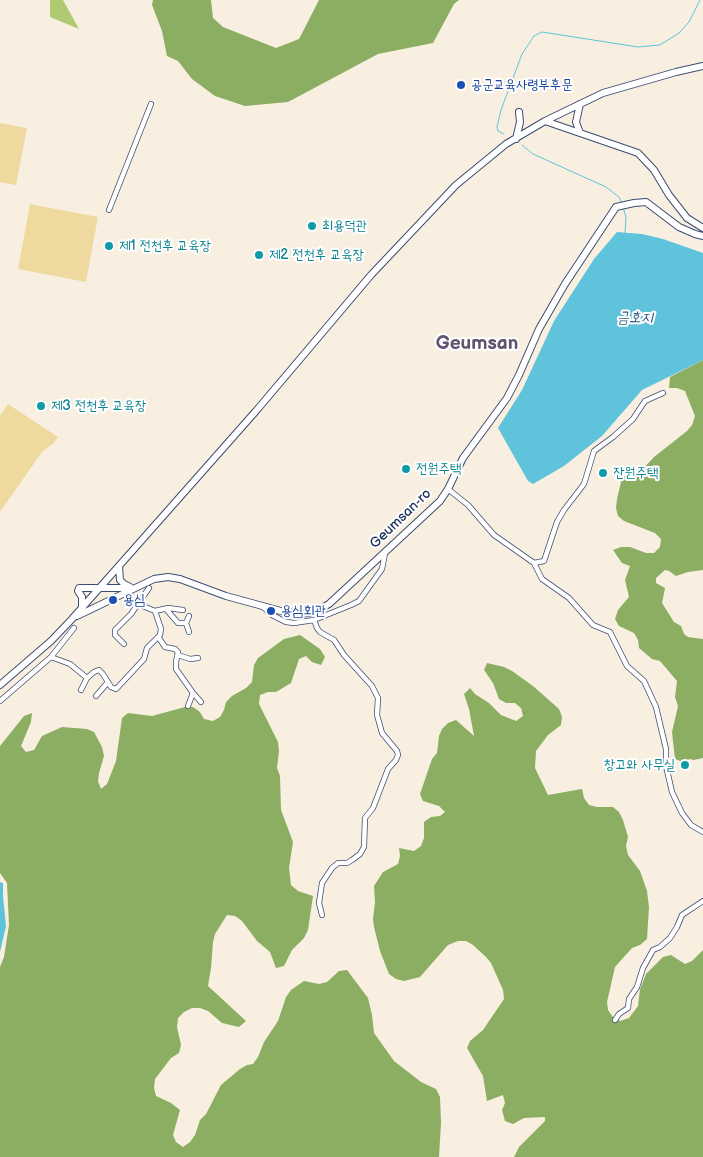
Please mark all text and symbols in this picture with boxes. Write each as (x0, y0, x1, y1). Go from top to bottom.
place label: 공군교육사령부후문 (471, 77, 572, 93)
marker: 공군교육사령부후문 (455, 79, 467, 91)
place label: 최용덕관 (322, 218, 367, 234)
marker: 최용덕관 (306, 220, 318, 232)
place label: 제1 전천후 교육장 (119, 238, 211, 254)
marker: 제1 전천후 교육장 (103, 240, 115, 252)
place label: 제2 전천후 교육장 (269, 247, 364, 263)
marker: 제2 전천후 교육장 (253, 249, 265, 261)
water label: 금호지 (617, 309, 653, 327)
district label: Geumsan (436, 333, 518, 355)
place label: 제3 전천후 교육장 (51, 398, 146, 414)
marker: 제3 전천후 교육장 (35, 400, 47, 412)
place label: 전원주택 (416, 461, 461, 477)
marker: 전원주택 (400, 463, 412, 475)
place label: 잔원주택 (613, 465, 658, 481)
marker: 잔원주택 (597, 467, 609, 479)
street label: Geumsan-ro (367, 486, 435, 552)
place label: 용심 (123, 592, 146, 608)
marker: 용심 (107, 594, 119, 606)
place label: 용심회관 (281, 603, 326, 619)
marker: 용심회관 (265, 605, 277, 617)
place label: 창고와 사무실 (604, 757, 675, 773)
marker: 창고와 사무실 (679, 759, 691, 771)

